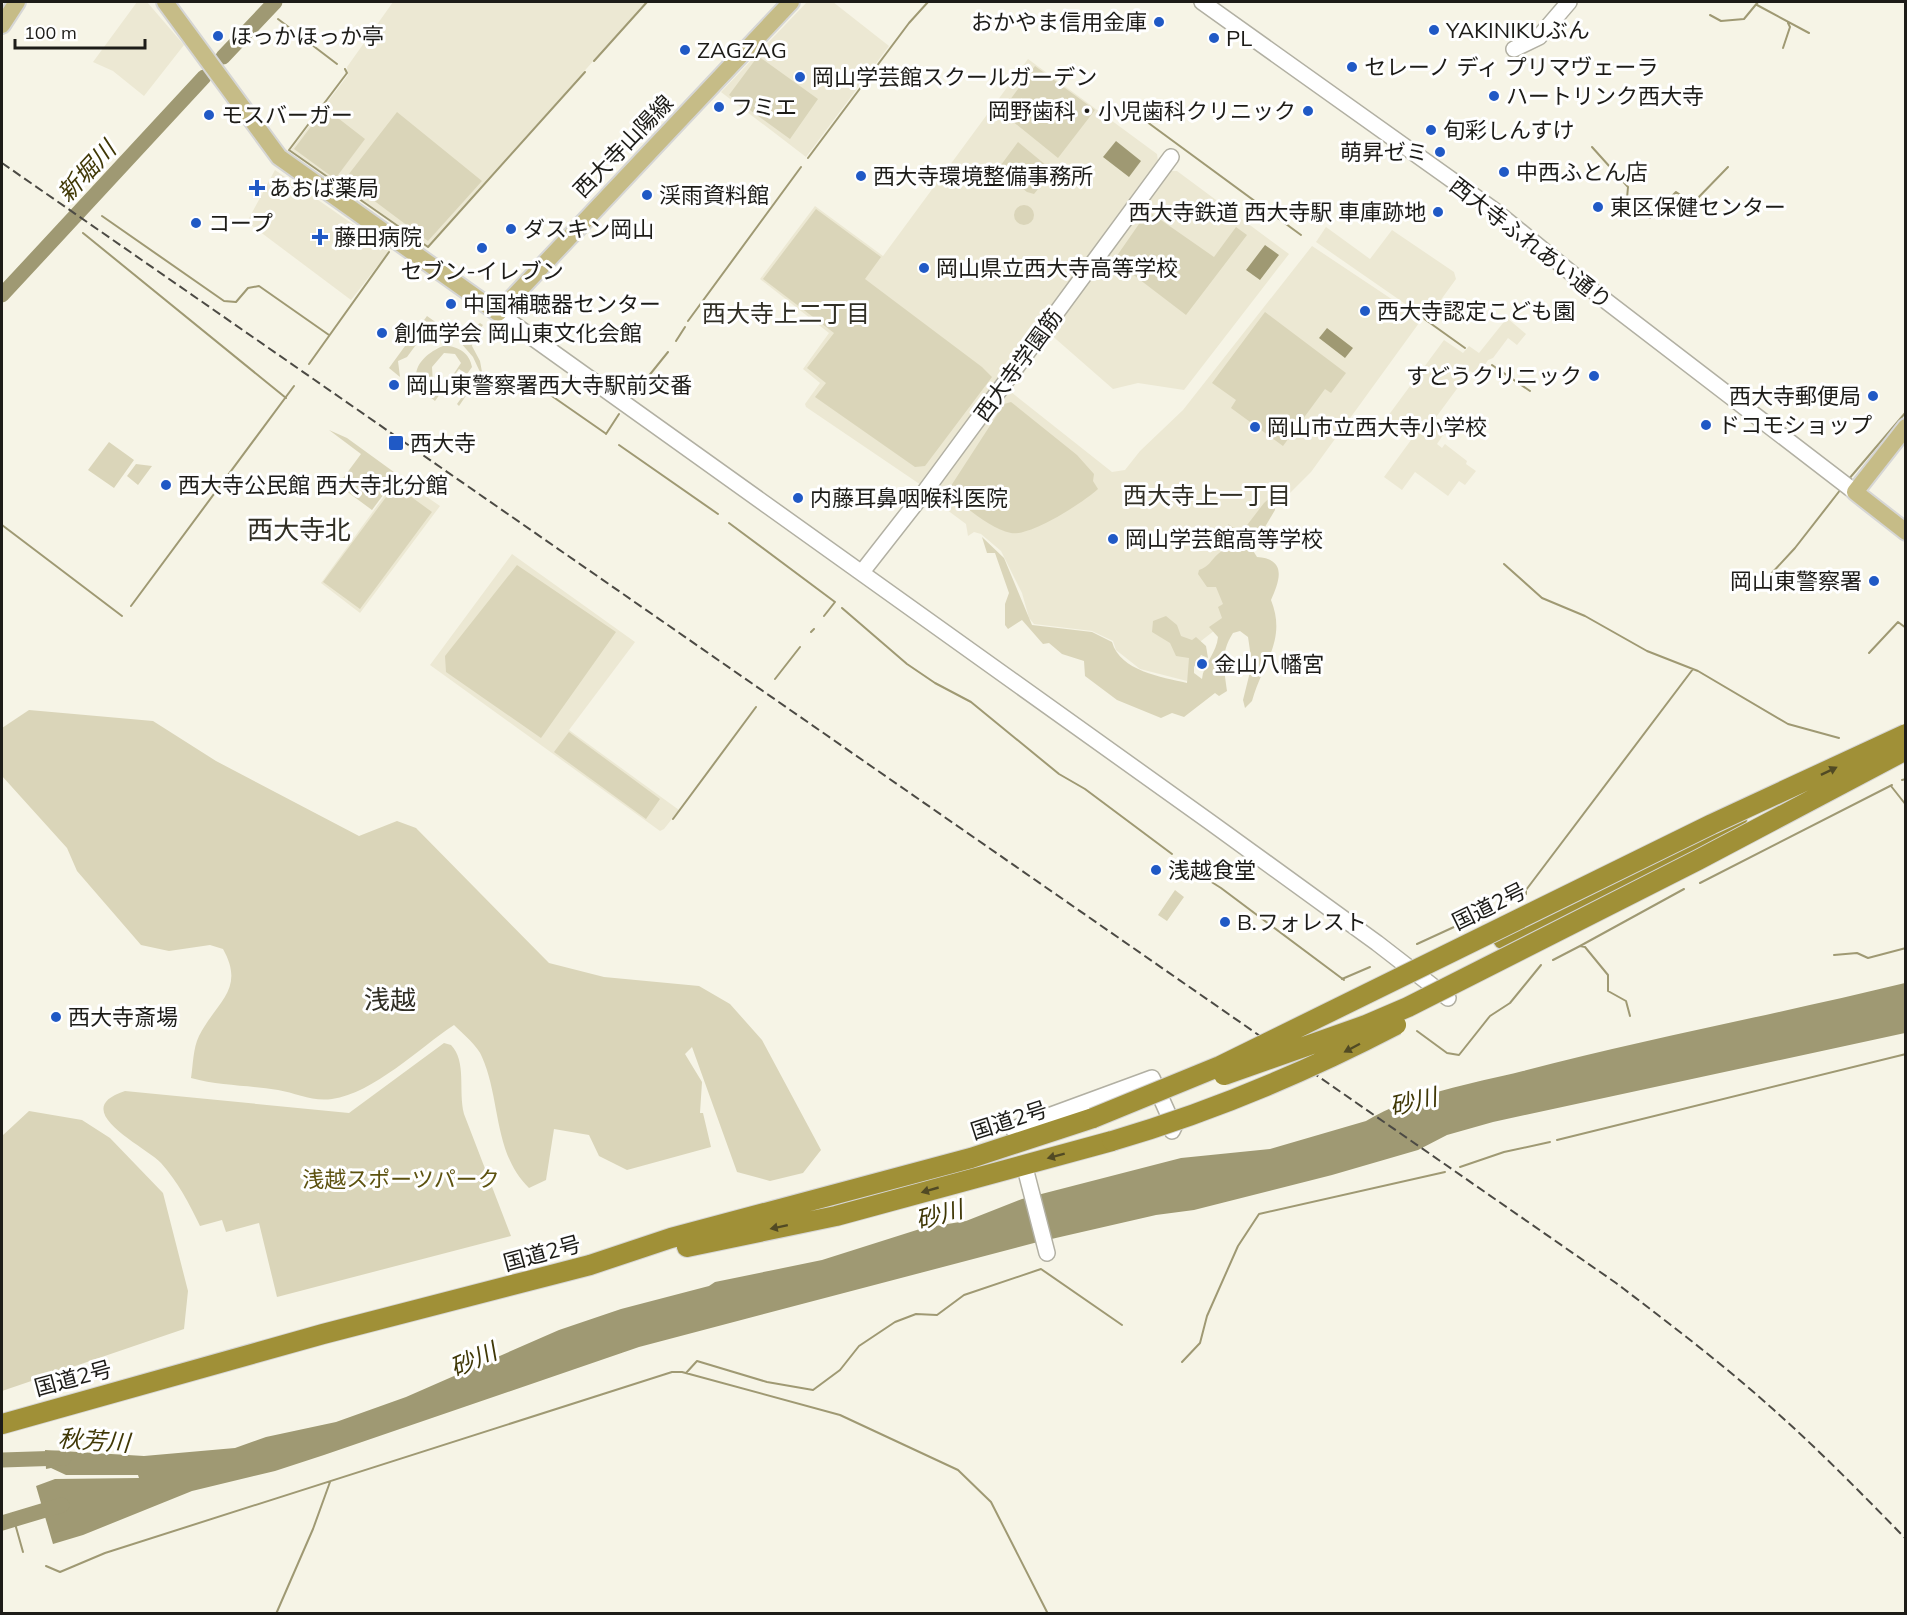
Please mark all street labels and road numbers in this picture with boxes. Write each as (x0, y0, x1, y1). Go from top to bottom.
street label: 西大寺山陽線 (567, 89, 679, 203)
street label: 西大寺ふれあい通り (1444, 171, 1618, 315)
street label: 西大寺学園筋 (968, 303, 1068, 427)
street label: 国道2号 (1447, 876, 1531, 936)
street label: 国道2号 (967, 1094, 1051, 1146)
street label: 国道2号 (500, 1229, 584, 1277)
street label: 国道2号 (31, 1354, 115, 1402)

